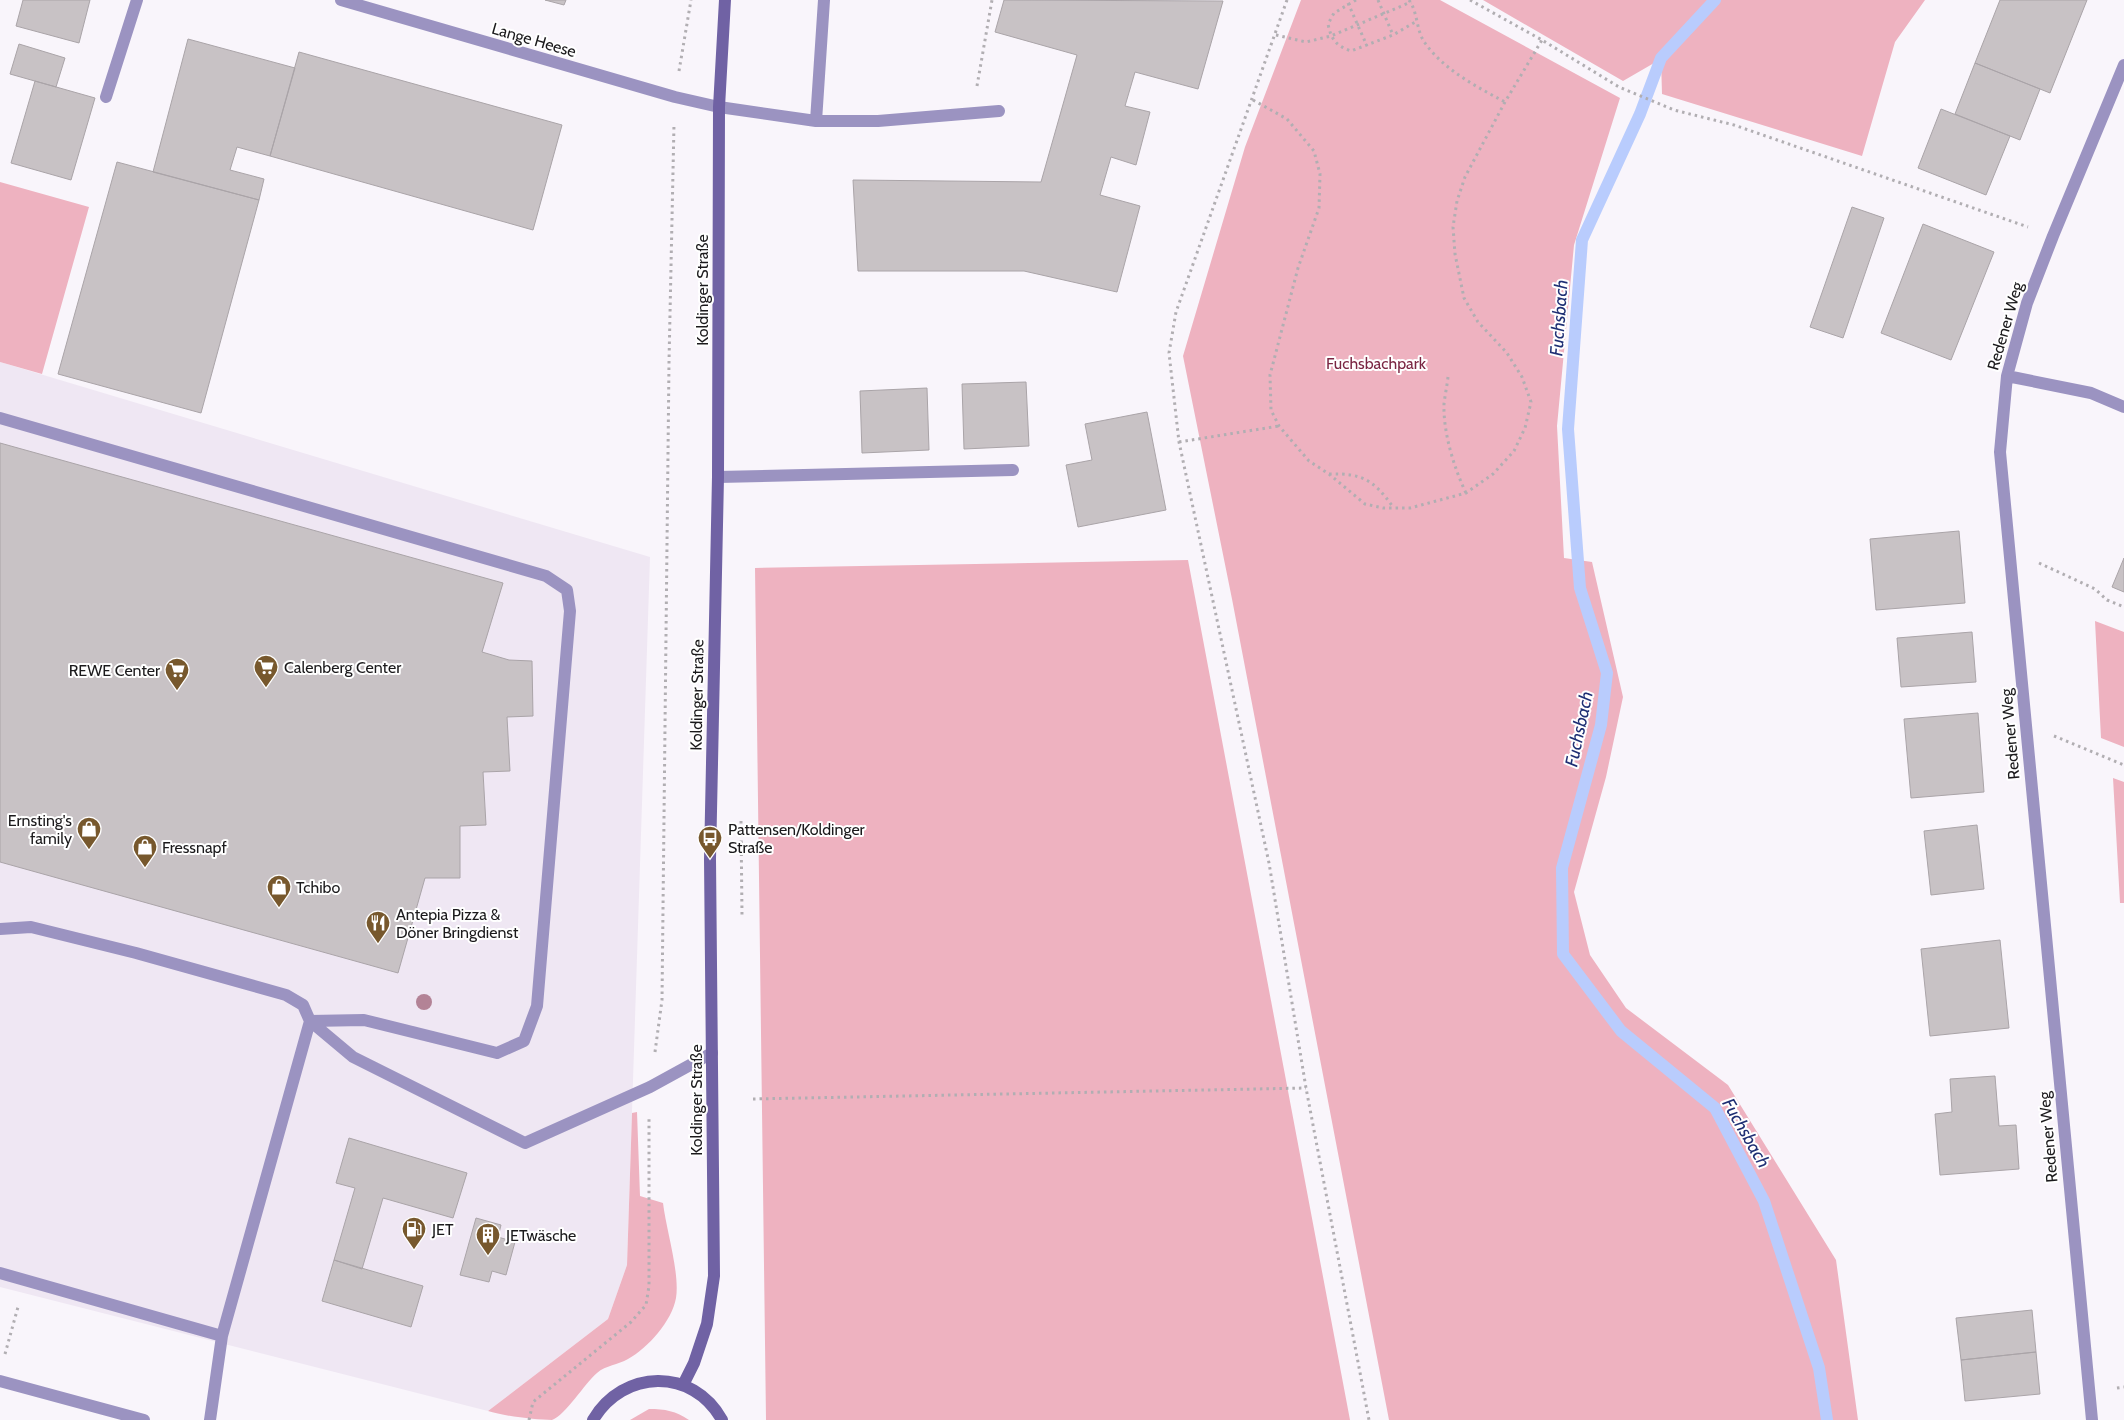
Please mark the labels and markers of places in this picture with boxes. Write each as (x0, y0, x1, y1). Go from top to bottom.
supermarket icon: Calenberg Center (253, 654, 279, 688)
supermarket icon: REWE Center (164, 657, 190, 691)
place label: Calenberg Center (284, 658, 402, 677)
place label: REWE Center (69, 661, 161, 680)
place label: Ernsting's family (8, 811, 72, 848)
shop icon: Ernsting's family (76, 816, 102, 850)
place label: Pattensen/Koldinger Straße (728, 820, 866, 857)
bus stop icon: Pattensen/Koldinger Straße (697, 825, 723, 859)
shop icon: Fressnapf (132, 834, 158, 868)
place label: Fressnapf (162, 838, 227, 857)
shop icon: Tchibo (266, 874, 292, 908)
place label: Tchibo (296, 878, 340, 897)
place label: Antepia Pizza & Döner Bringdienst (396, 905, 519, 942)
restaurant icon: Antepia Pizza & Döner Bringdienst (365, 910, 391, 944)
fuel station icon: JET (401, 1216, 427, 1250)
place label: JET (431, 1220, 454, 1239)
building icon: JETwäsche (475, 1222, 501, 1256)
place label: JETwäsche (505, 1226, 576, 1245)

